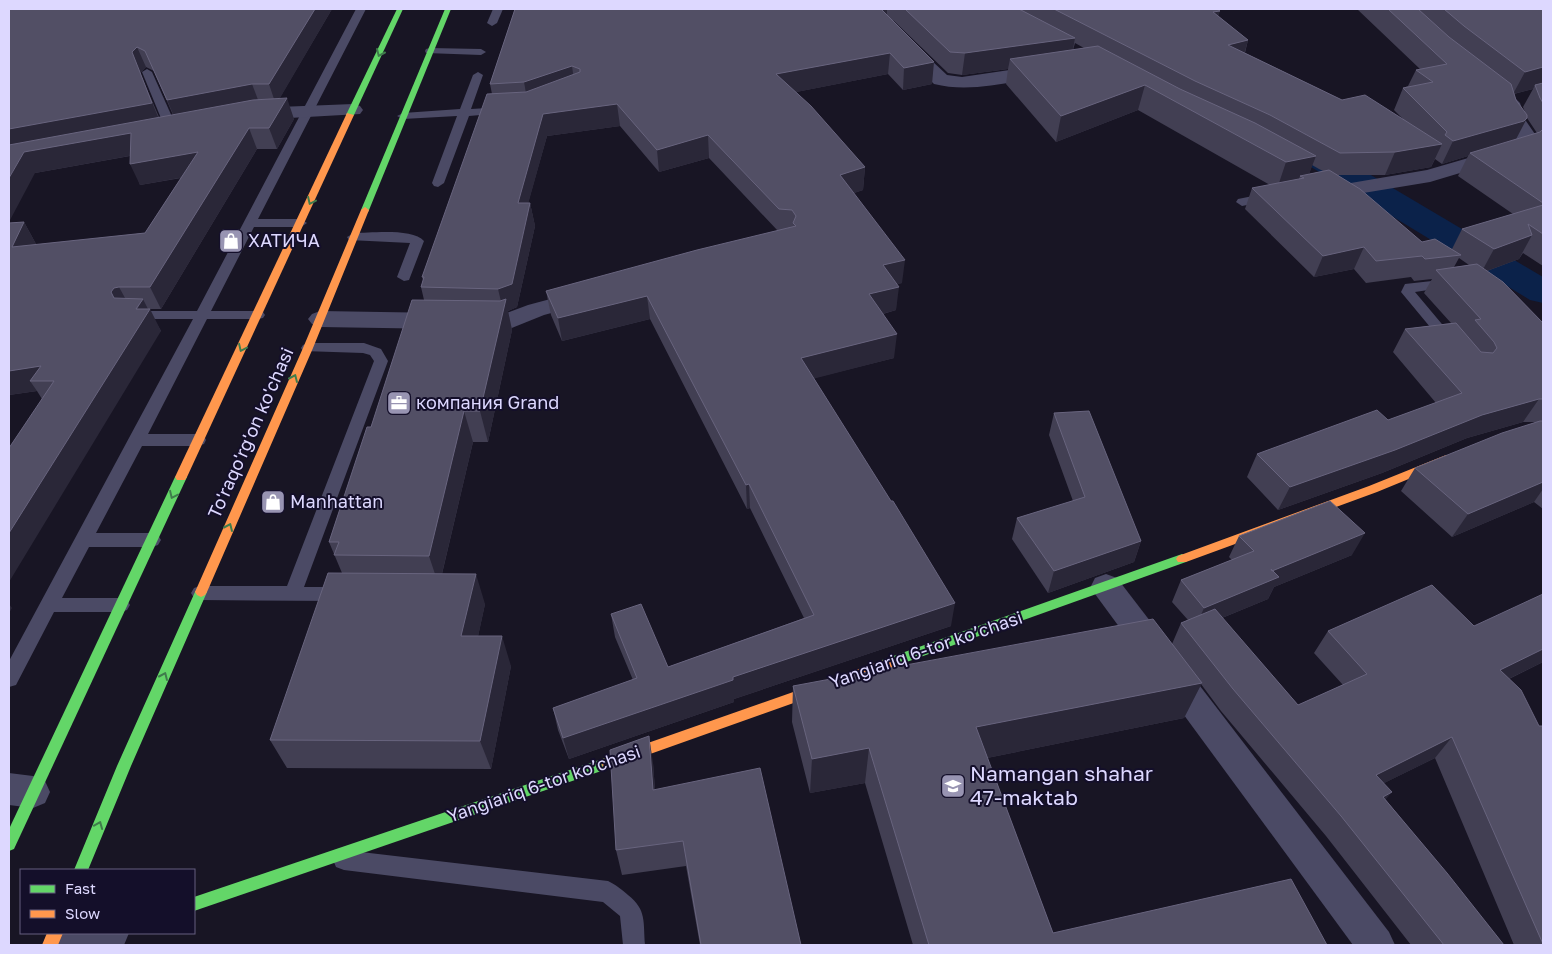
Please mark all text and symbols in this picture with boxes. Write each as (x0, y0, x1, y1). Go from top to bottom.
one-way arrow (375, 48, 386, 57)
one-way arrow (307, 195, 317, 204)
shop icon: ХАТИЧА (218, 228, 244, 254)
place label: ХАТИЧА (248, 229, 320, 251)
one-way arrow (238, 343, 248, 352)
street label: To'raqo'rg'on ko'chasi (203, 344, 298, 521)
one-way arrow (288, 374, 299, 383)
office icon: компания Grand (386, 390, 412, 416)
place label: компания Grand (416, 391, 559, 413)
shop icon: Manhattan (260, 489, 286, 515)
one-way arrow (169, 490, 179, 499)
place label: Manhattan (290, 490, 383, 512)
one-way arrow (222, 523, 233, 532)
street label: Yangiаriq 6-tor koʼchasi (826, 606, 1025, 693)
one-way arrow (157, 672, 168, 681)
street label: Yangiаriq 6-tor koʼchasi (444, 740, 643, 827)
place label: Namangan shahar 47-maktab (970, 760, 1153, 810)
school or university icon: Namangan shahar 47-maktab (940, 773, 966, 799)
one-way arrow (93, 821, 104, 830)
legend (20, 869, 195, 934)
text: Fast (65, 879, 96, 897)
text: Slow (65, 904, 100, 922)

